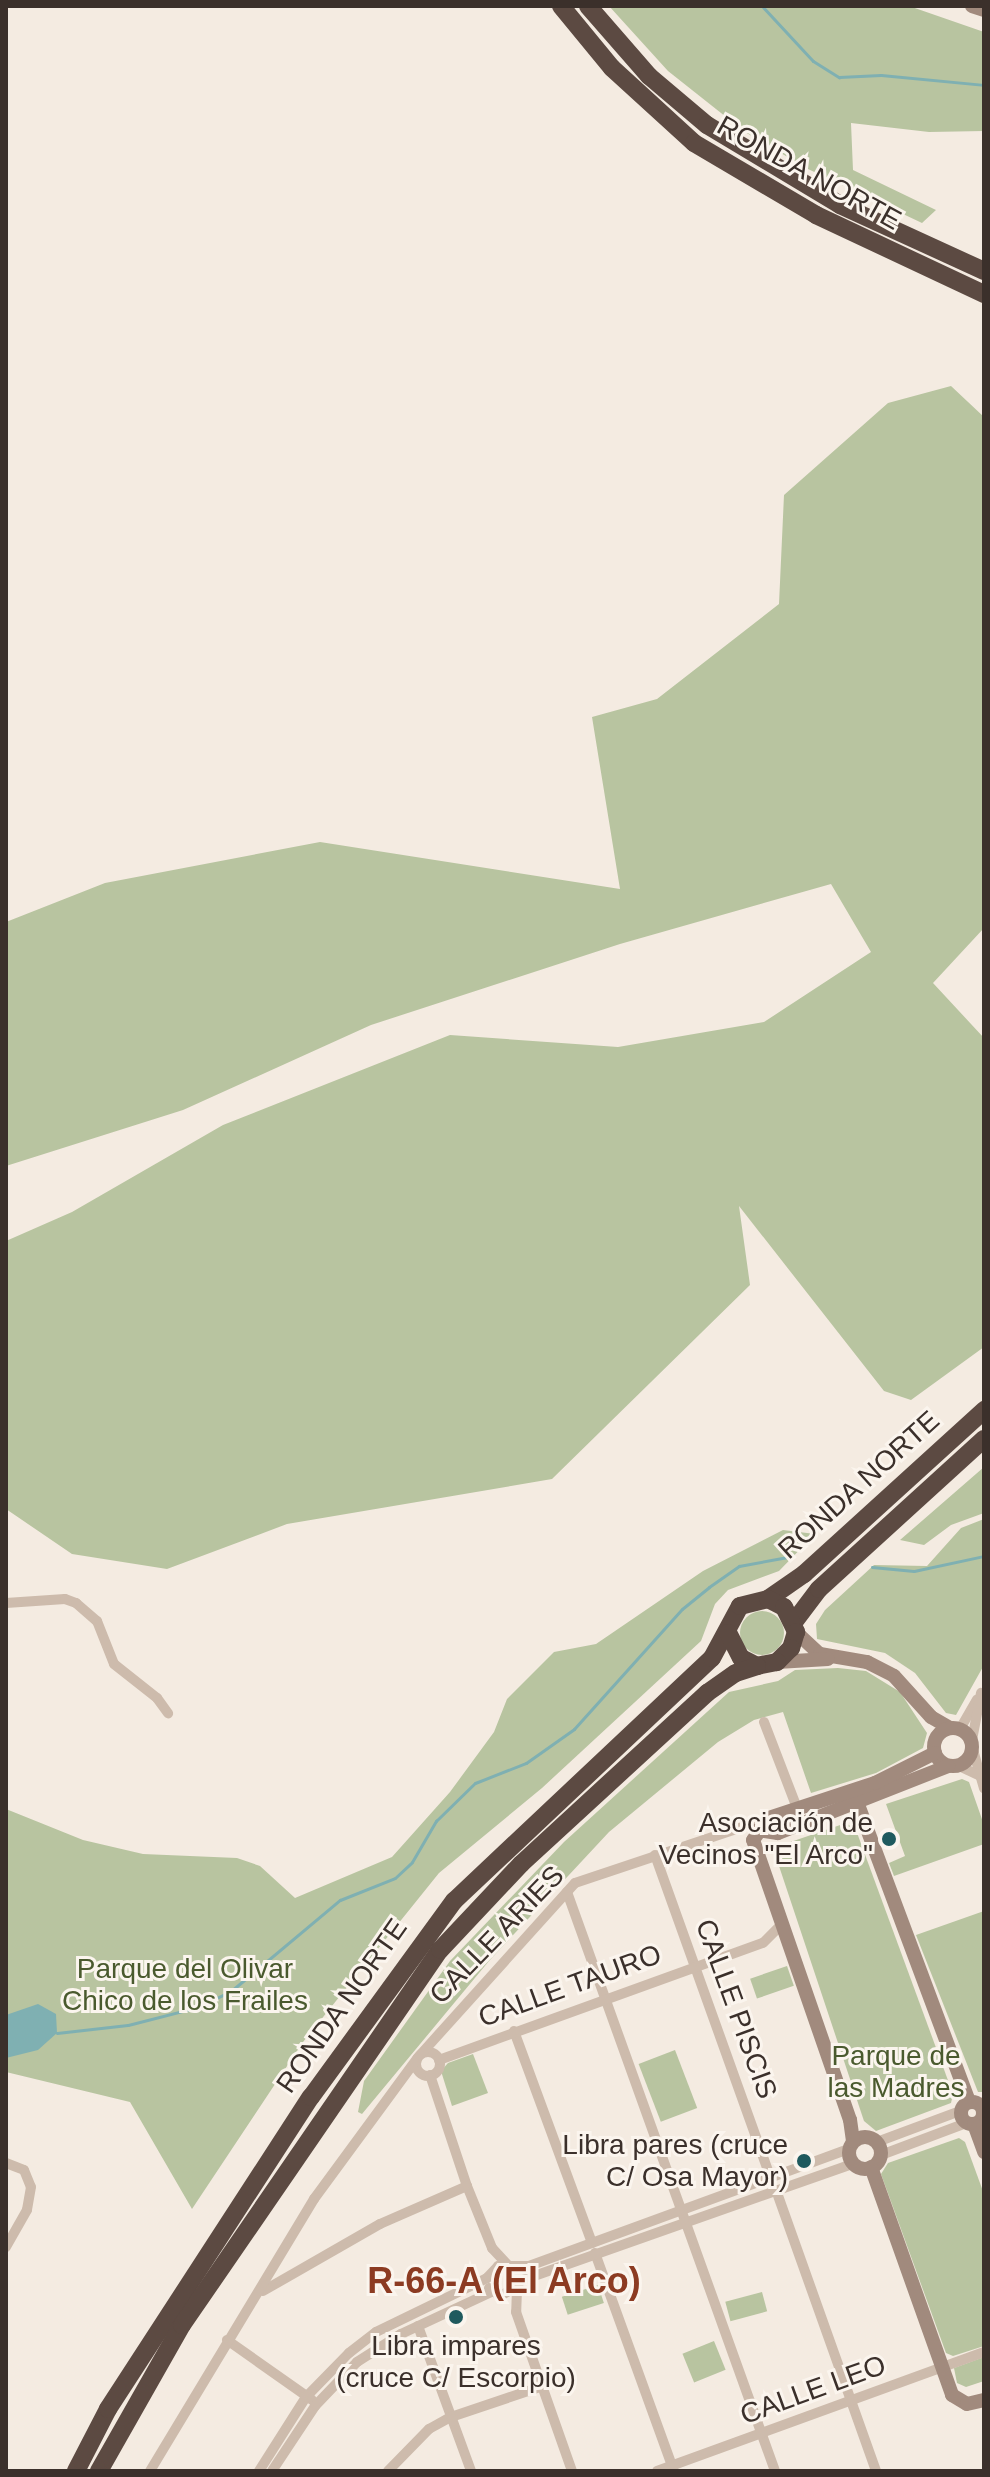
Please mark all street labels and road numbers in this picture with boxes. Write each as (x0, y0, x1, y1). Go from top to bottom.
street label: RONDA NORTE (711, 108, 907, 238)
street label: RONDA NORTE (771, 1403, 947, 1567)
street label: CALLE ARIES (422, 1858, 572, 2012)
street label: RONDA NORTE (269, 1912, 415, 2100)
street label: CALLE PISCIS (688, 1915, 784, 2103)
street label: CALLE TAURO (474, 1937, 666, 2035)
street label: CALLE LEO (736, 2348, 890, 2432)

